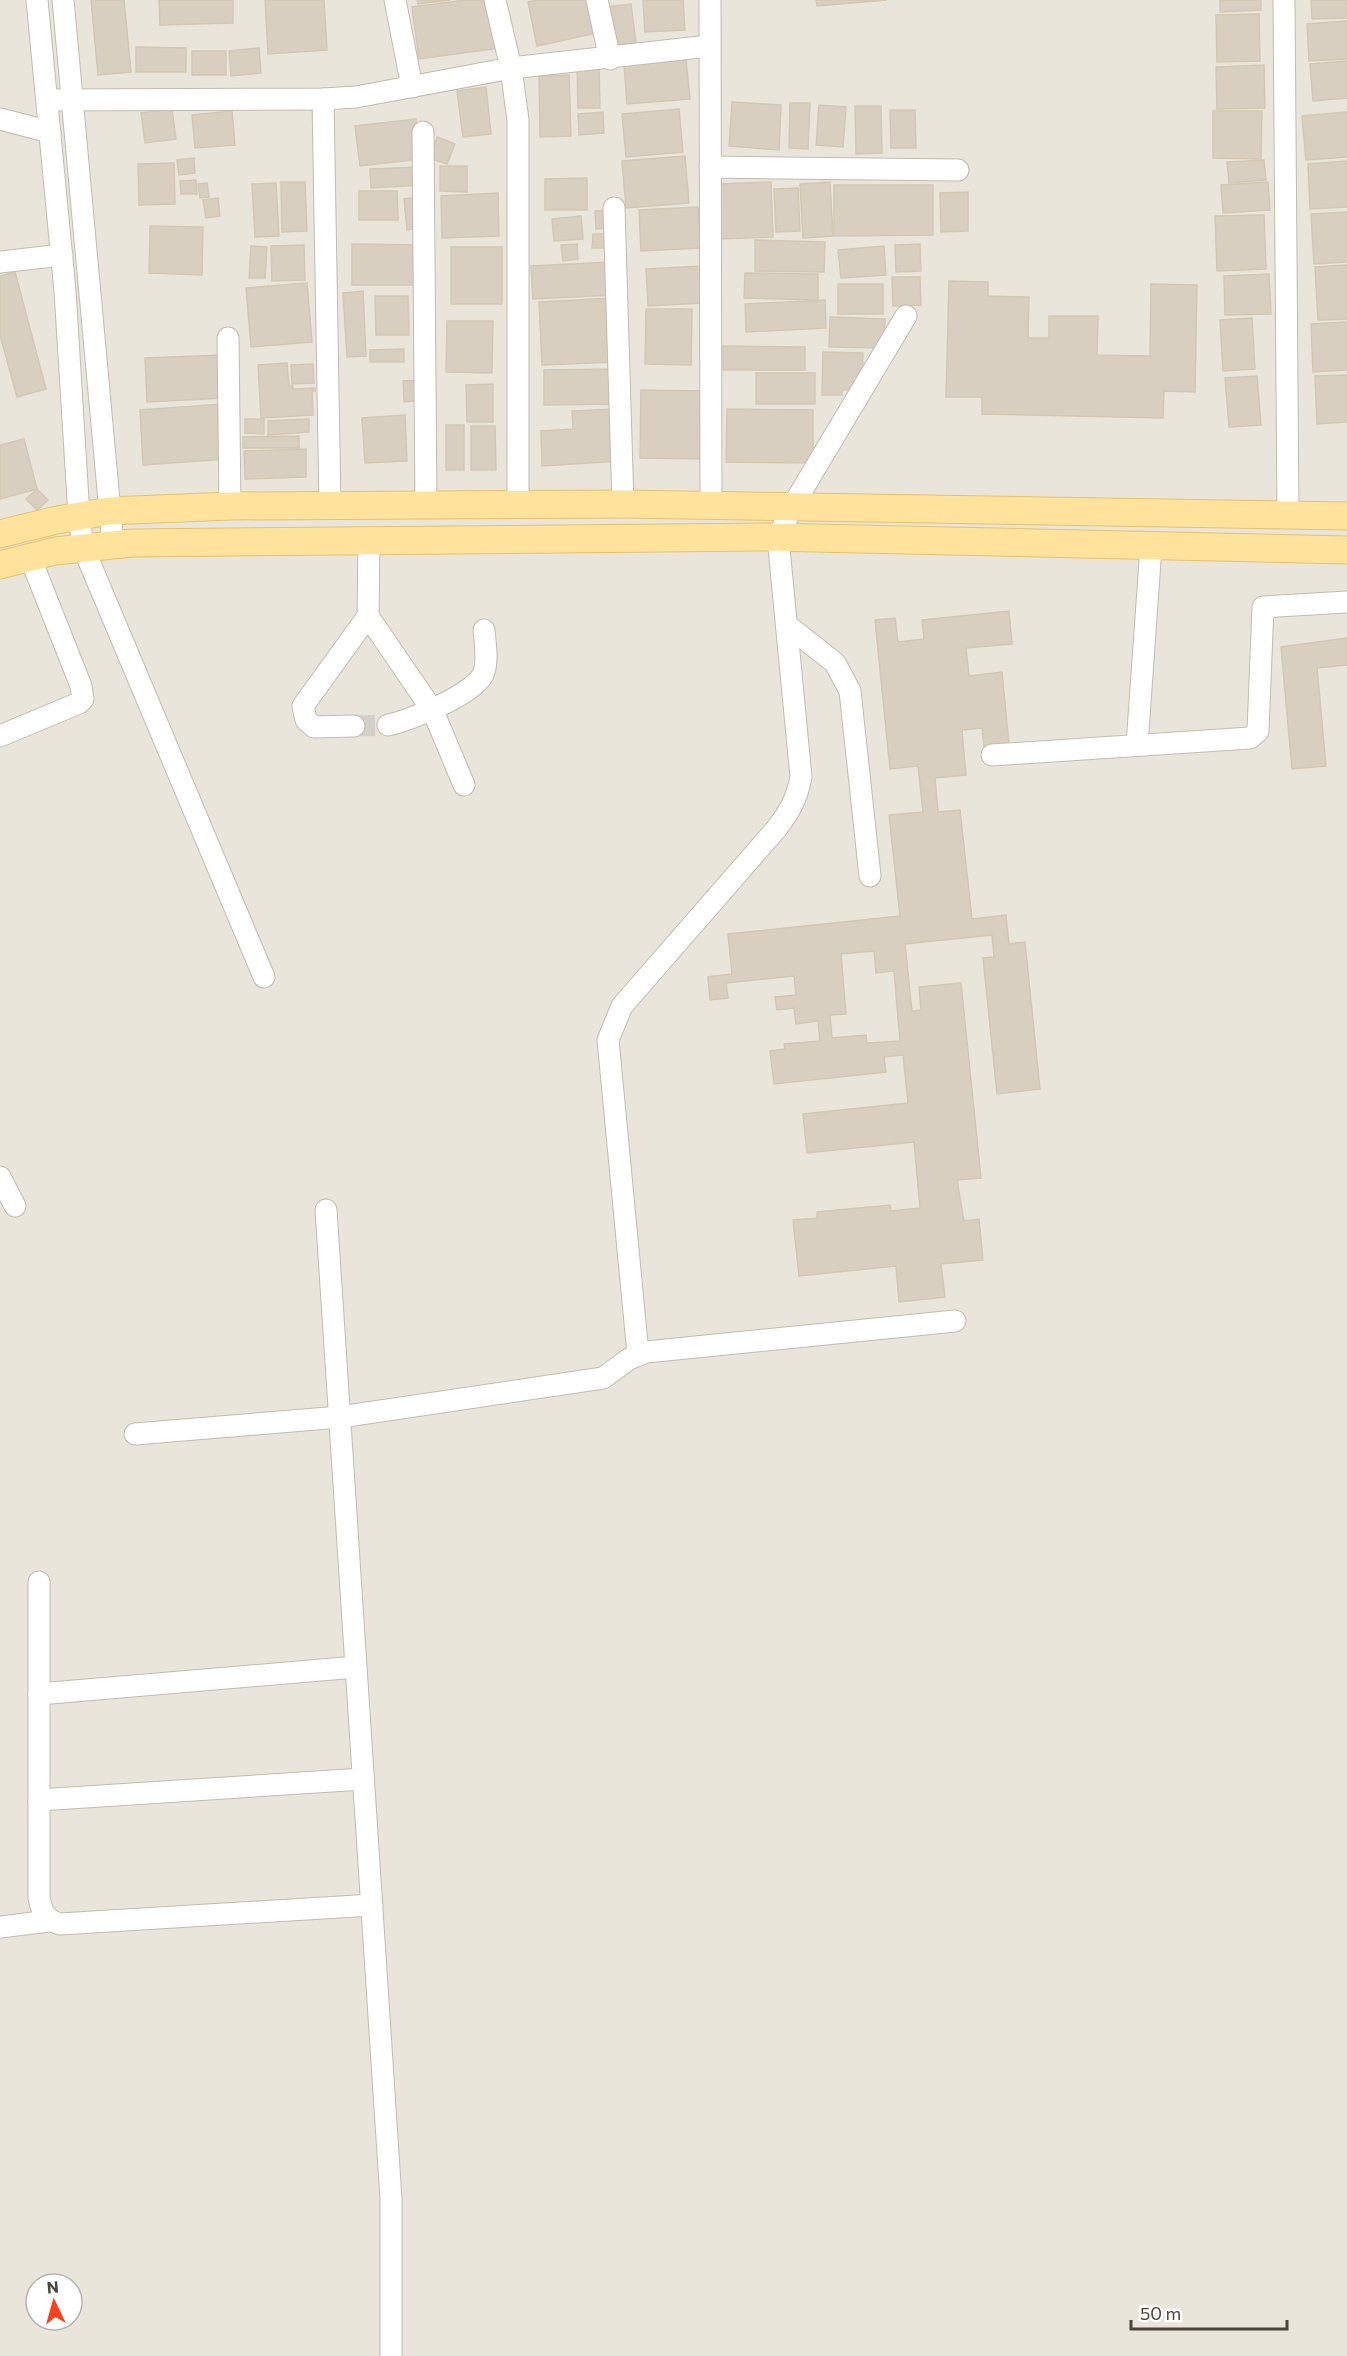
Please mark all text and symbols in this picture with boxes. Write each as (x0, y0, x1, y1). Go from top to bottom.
north arrow (24, 2272, 84, 2332)
text: N (46, 2277, 59, 2297)
scale bar (1131, 2293, 1287, 2331)
text: 50 m (1140, 2302, 1181, 2324)

